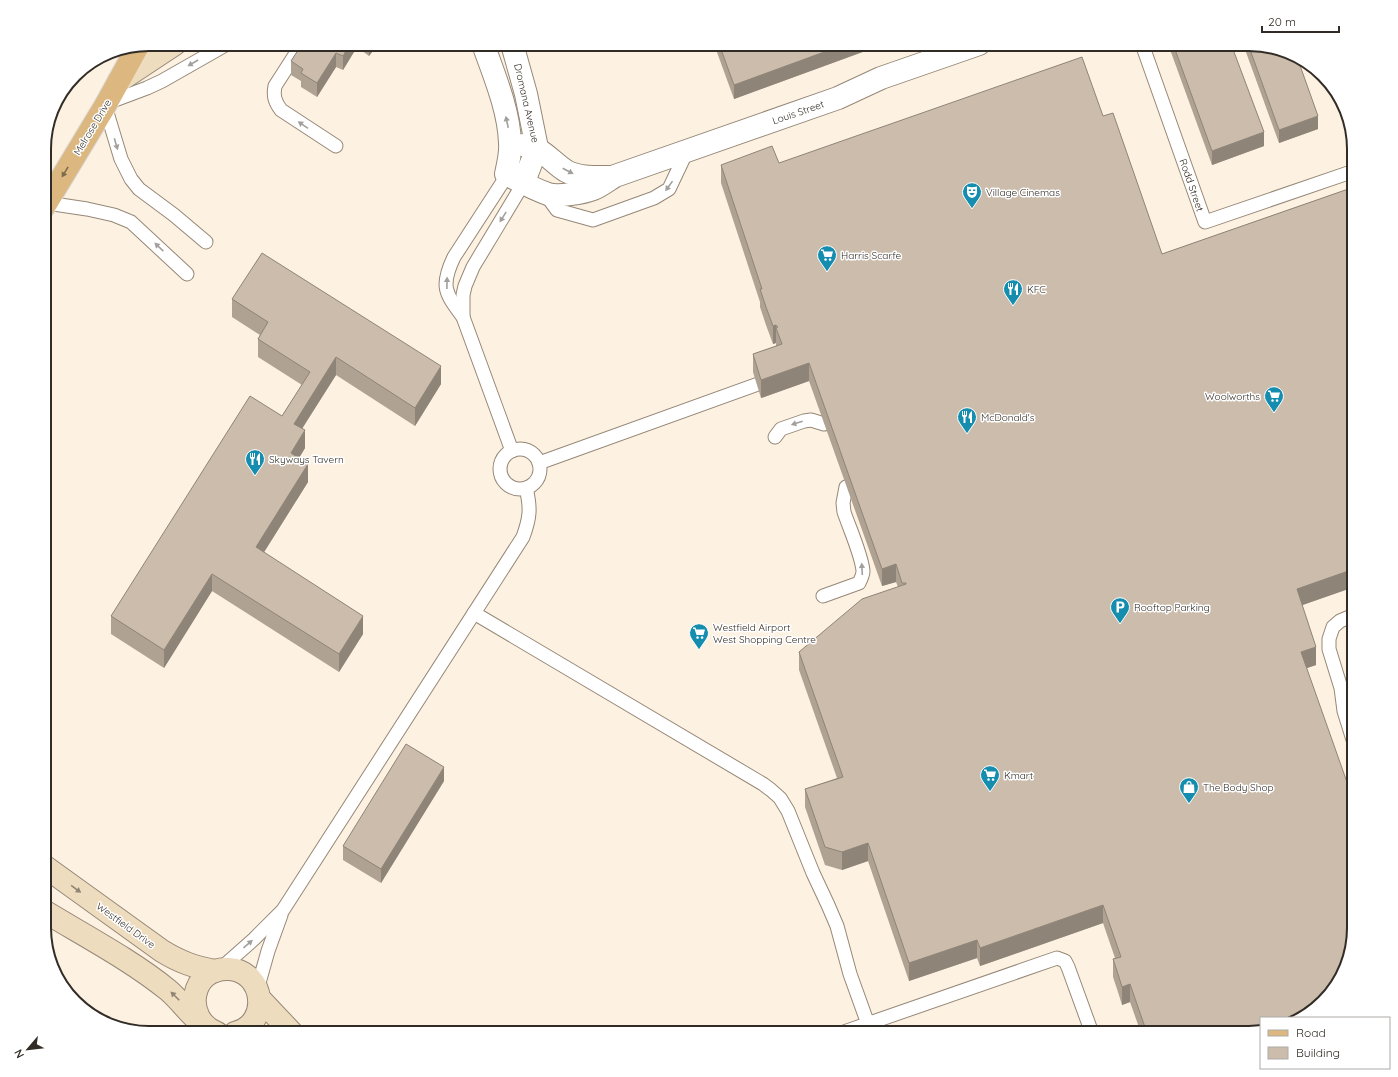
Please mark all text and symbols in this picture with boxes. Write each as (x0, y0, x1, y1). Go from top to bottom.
scale bar (1262, 8, 1339, 34)
text: 20 m (1268, 14, 1296, 29)
one-way arrow (187, 60, 199, 67)
street label: Dromana Avenue (511, 62, 542, 144)
street label: Melrose Drive (71, 97, 114, 158)
street label: Louis Street (771, 97, 826, 127)
one-way arrow (503, 116, 509, 128)
one-way arrow (297, 121, 309, 128)
one-way arrow (113, 138, 119, 150)
street label: Rodd Street (1176, 157, 1207, 214)
one-way arrow (62, 166, 69, 178)
one-way arrow (562, 167, 574, 174)
one-way arrow (665, 180, 673, 191)
theatre icon: Village Cinemas (961, 181, 983, 209)
place label: Village Cinemas (986, 186, 1060, 199)
one-way arrow (499, 212, 507, 222)
one-way arrow (154, 243, 164, 252)
supermarket icon: Harris Scarfe (816, 244, 838, 272)
place label: Harris Scarfe (841, 249, 901, 262)
one-way arrow (443, 277, 450, 289)
restaurant icon: KFC (1002, 278, 1024, 306)
place label: KFC (1027, 283, 1046, 296)
supermarket icon: Woolworths (1263, 385, 1285, 413)
place label: Woolworths (1205, 390, 1260, 403)
restaurant icon: McDonald's (956, 406, 978, 434)
place label: McDonald's (981, 411, 1035, 424)
one-way arrow (791, 420, 803, 426)
restaurant icon: Skyways Tavern (244, 448, 266, 476)
place label: Skyways Tavern (269, 453, 344, 466)
one-way arrow (858, 563, 865, 575)
parking icon: Rooftop Parking (1109, 596, 1131, 624)
place label: Rooftop Parking (1134, 601, 1210, 614)
place label: Westfield Airport West Shopping Centre (713, 621, 816, 646)
supermarket icon: Westfield Airport West Shopping Centre (688, 622, 710, 650)
supermarket icon: Kmart (979, 764, 1001, 792)
place label: Kmart (1004, 769, 1034, 782)
shop icon: The Body Shop (1178, 776, 1200, 804)
place label: The Body Shop (1203, 781, 1274, 794)
one-way arrow (70, 885, 81, 893)
street label: Westfield Drive (94, 900, 158, 951)
one-way arrow (243, 940, 254, 949)
one-way arrow (170, 992, 180, 1001)
legend (1260, 1017, 1390, 1069)
text: Road (1296, 1025, 1326, 1040)
north arrow (8, 1029, 48, 1069)
text: Building (1296, 1045, 1340, 1060)
text: N (11, 1047, 27, 1061)

